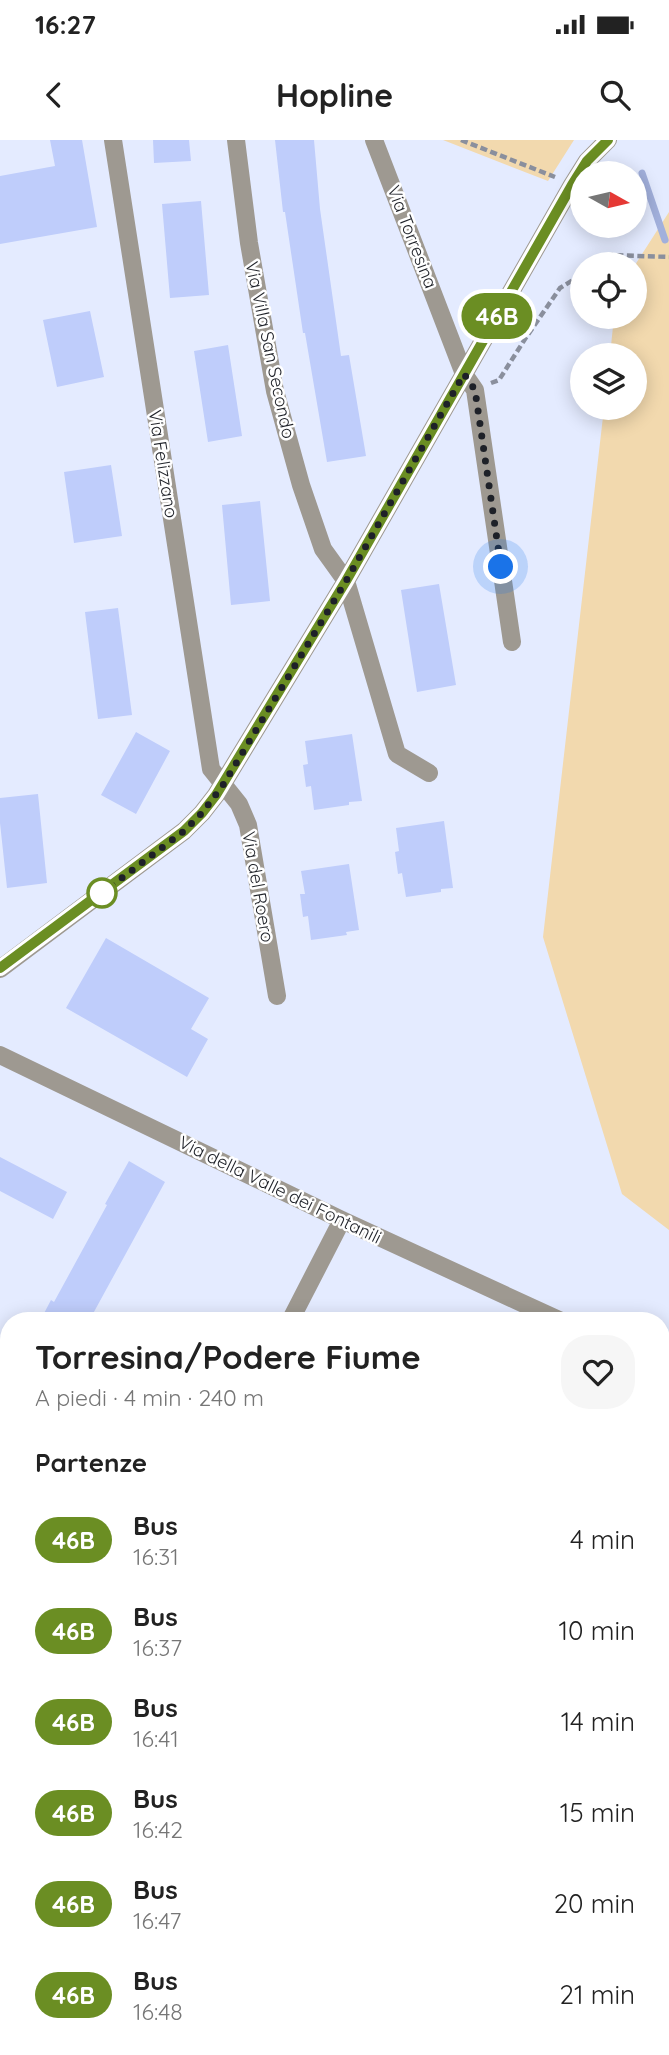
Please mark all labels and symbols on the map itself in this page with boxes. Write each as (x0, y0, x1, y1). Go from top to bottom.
north arrow (570, 161, 648, 238)
street label: Via Torresina (382, 182, 443, 292)
street label: Via Villa San Secondo (240, 259, 301, 441)
line badge: 46B (457, 293, 537, 339)
street label: Via Felizzano (144, 408, 183, 520)
your location (483, 549, 518, 584)
street label: Via del Roero (237, 830, 280, 944)
unlabelled marker (87, 878, 117, 908)
street label: Via della Valle dei Fontanili (175, 1130, 385, 1249)

